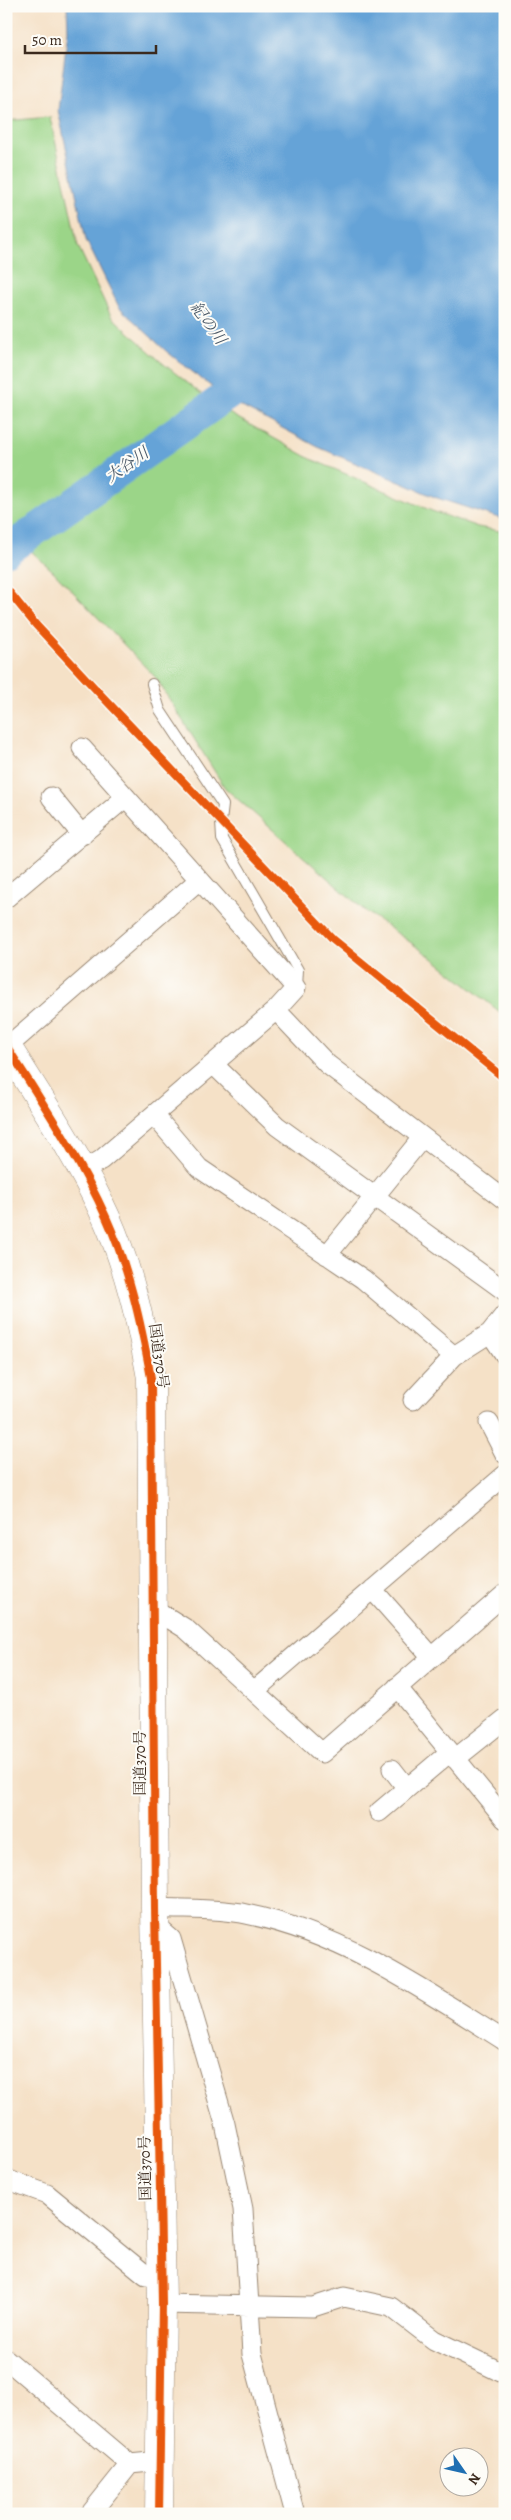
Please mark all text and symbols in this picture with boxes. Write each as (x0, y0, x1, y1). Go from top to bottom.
scale bar (25, 22, 156, 54)
text: 50 m (32, 30, 62, 50)
water label: 紀の川 (185, 297, 232, 350)
water label: 大谷川 (101, 441, 155, 488)
street label: 国道370号 (145, 1322, 173, 1390)
street label: 国道370号 (130, 1730, 150, 1796)
street label: 国道370号 (134, 2135, 156, 2201)
north arrow (438, 2448, 488, 2498)
text: N (464, 2469, 485, 2489)

